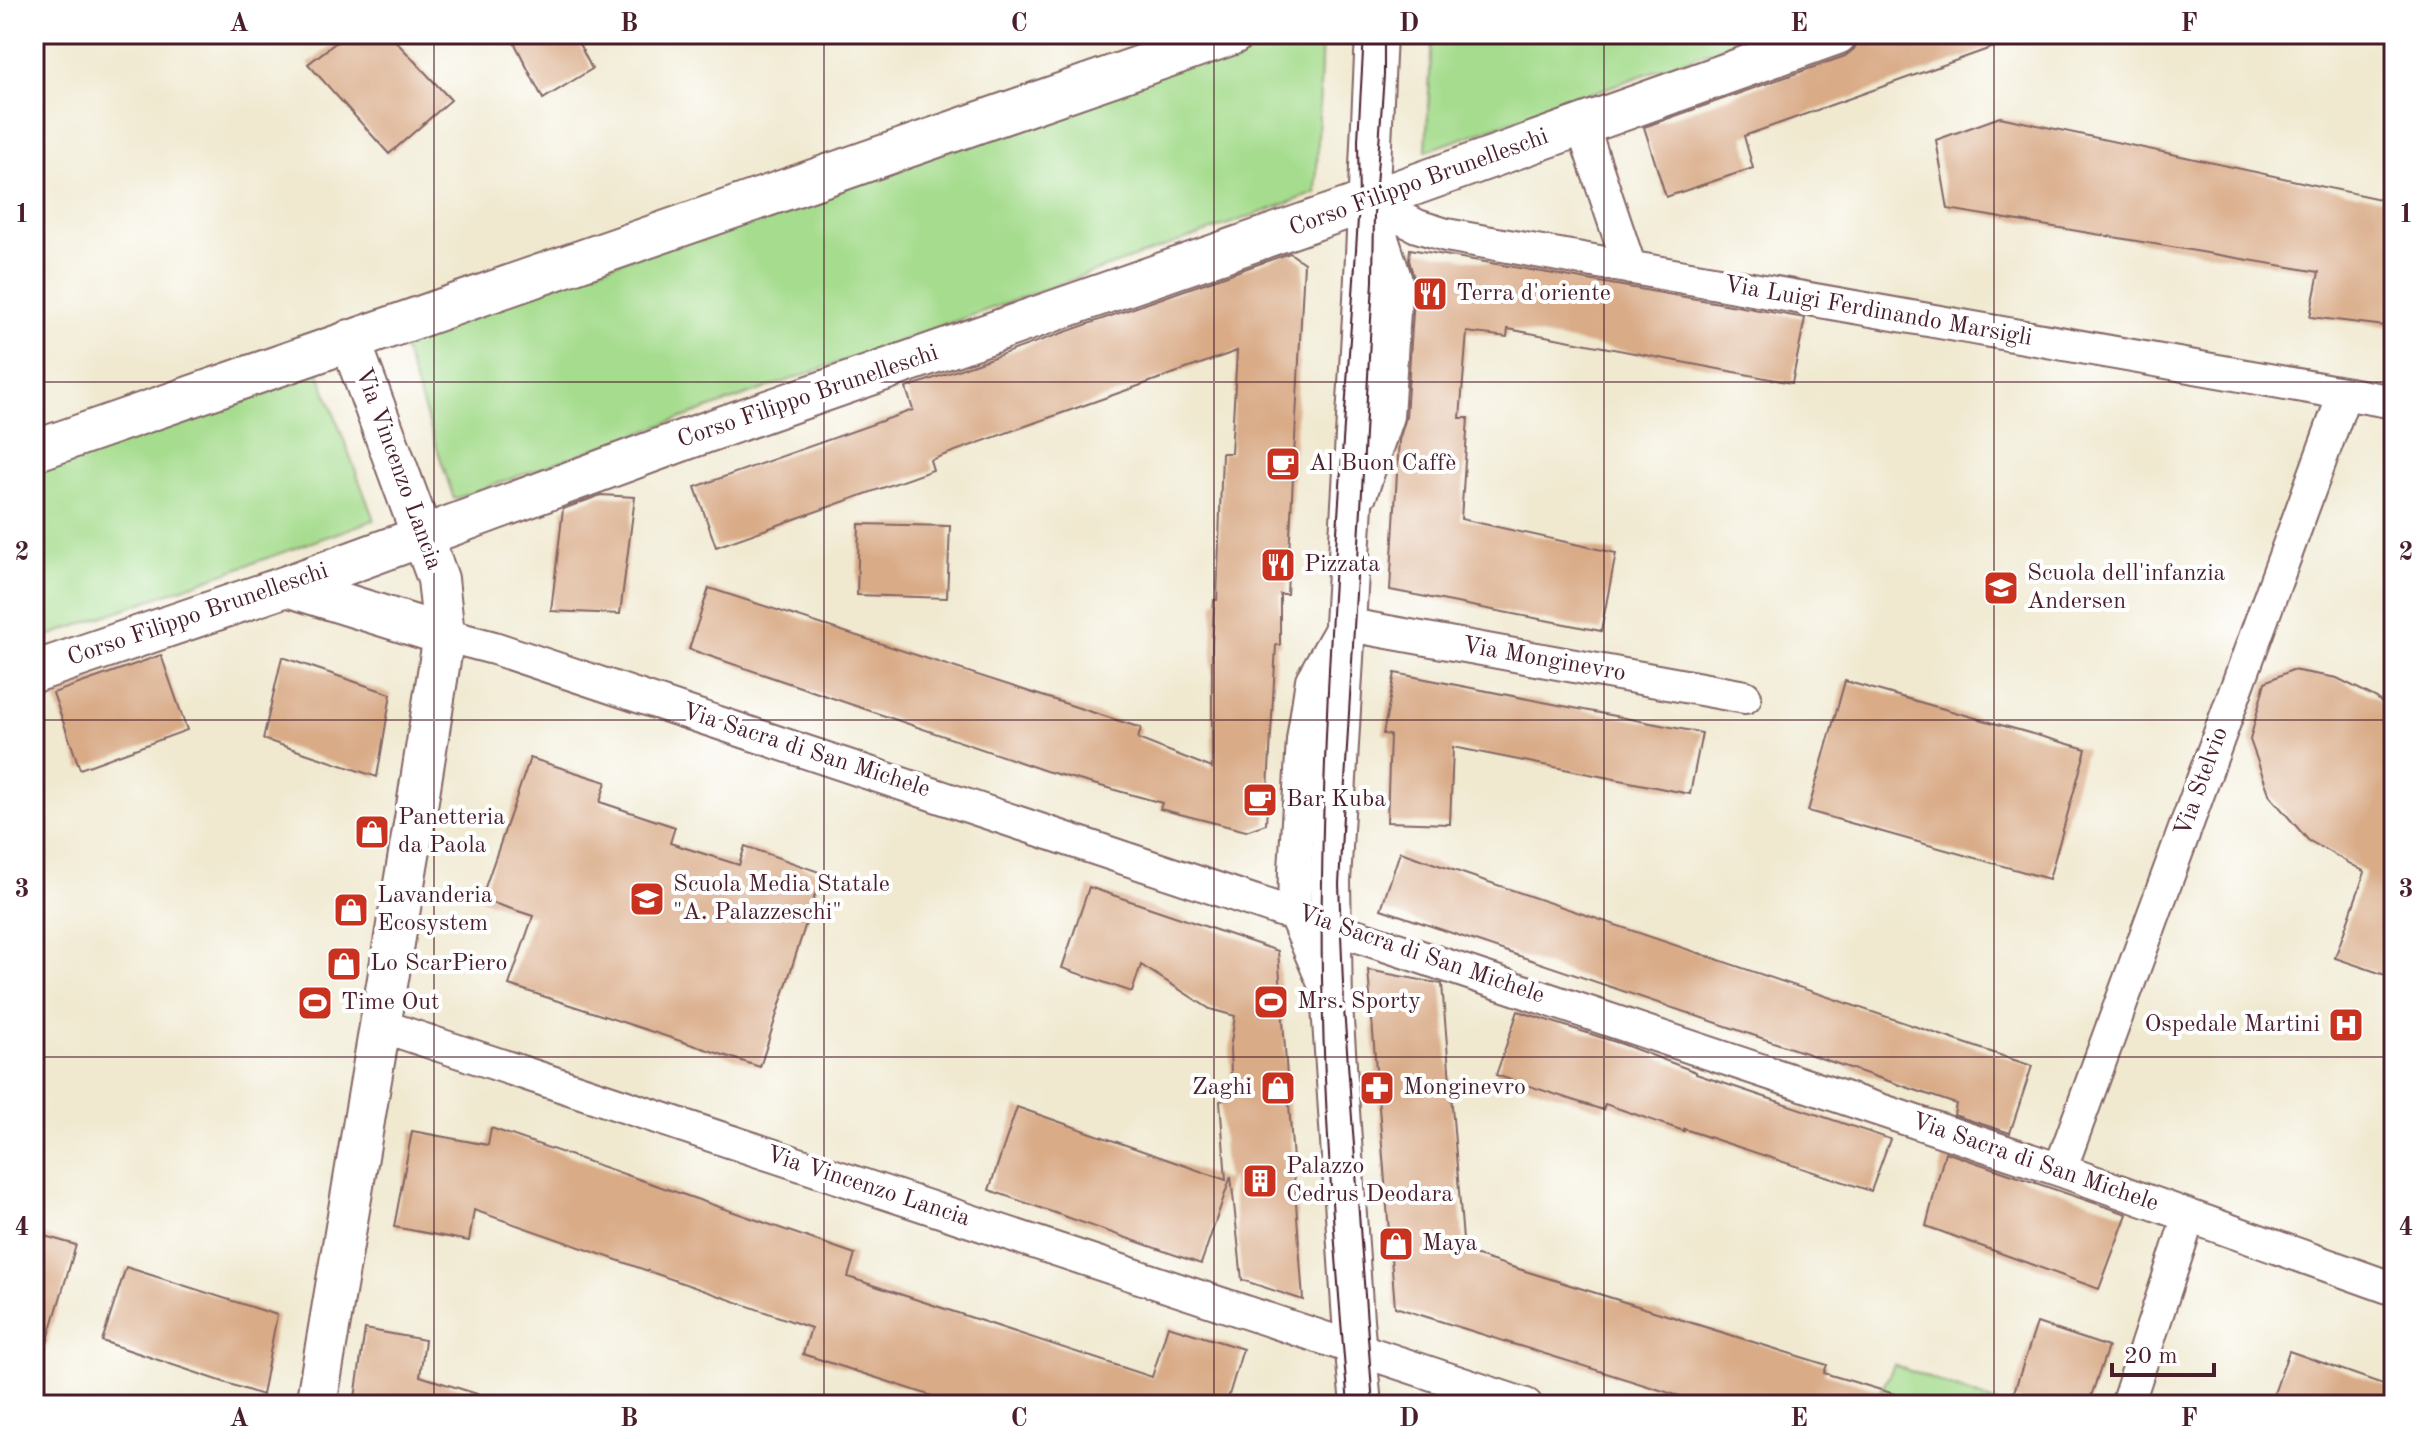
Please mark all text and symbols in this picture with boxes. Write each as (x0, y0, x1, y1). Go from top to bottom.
text: A (229, 11, 249, 37)
text: B (620, 11, 638, 37)
text: C (1010, 11, 1028, 37)
text: D (1399, 11, 1419, 37)
text: E (1790, 11, 1808, 37)
text: F (2180, 11, 2198, 37)
street label: Corso Filippo Brunelleschi (1286, 125, 1552, 241)
text: 1 (14, 202, 30, 228)
text: 1 (2398, 202, 2414, 228)
street label: Via Luigi Ferdinando Marsigli (1722, 273, 2034, 351)
restaurant icon: Terra d'oriente (1411, 275, 1449, 313)
place label: Terra d'oriente (1456, 282, 1611, 306)
street label: Corso Filippo Brunelleschi (675, 341, 941, 453)
street label: Via Vincenzo Lancia (350, 365, 446, 573)
cafe icon: Al Buon Caffè (1264, 445, 1302, 483)
place label: Al Buon Caffè (1309, 452, 1456, 476)
text: 2 (14, 540, 30, 566)
text: 2 (2398, 540, 2414, 566)
restaurant icon: Pizzata (1259, 546, 1297, 584)
place label: Pizzata (1304, 553, 1380, 577)
street label: Corso Filippo Brunelleschi (65, 559, 331, 671)
place label: Scuola dell'infanzia Andersen (2027, 562, 2226, 614)
school or university icon: Scuola dell'infanzia Andersen (1982, 569, 2020, 607)
street label: Via Monginevro (1460, 634, 1628, 686)
street label: Via Sacra di San Michele (679, 700, 933, 802)
street label: Via Stelvio (2171, 724, 2233, 840)
cafe icon: Bar Kuba (1241, 781, 1279, 819)
place label: Bar Kuba (1286, 788, 1386, 812)
place label: Panetteria da Paola (398, 806, 505, 858)
shop icon: Panetteria da Paola (353, 813, 391, 851)
place label: Scuola Media Statale "A. Palazzeschi" (673, 873, 890, 925)
text: 3 (14, 877, 30, 903)
text: 3 (2398, 877, 2414, 903)
school or university icon: Scuola Media Statale "A. Palazzeschi" (628, 880, 666, 918)
place label: Lavanderia Ecosystem (377, 884, 493, 936)
shop icon: Lavanderia Ecosystem (332, 891, 370, 929)
street label: Via Sacra di San Michele (1295, 901, 1547, 1009)
shop icon: Lo ScarPiero (325, 945, 363, 983)
place label: Lo ScarPiero (370, 952, 507, 976)
sports icon: Mrs. Sporty (1252, 983, 1290, 1021)
sports icon: Time Out (296, 984, 334, 1022)
place label: Mrs. Sporty (1297, 990, 1421, 1014)
place label: Time Out (341, 991, 439, 1015)
hospital icon: Ospedale Martini (2327, 1006, 2365, 1044)
place label: Ospedale Martini (2145, 1013, 2320, 1037)
shop icon: Zaghi (1259, 1069, 1297, 1107)
pharmacy icon: Monginevro (1358, 1069, 1396, 1107)
place label: Zaghi (1192, 1076, 1252, 1100)
place label: Monginevro (1403, 1076, 1526, 1100)
street label: Via Sacra di San Michele (1909, 1109, 2161, 1217)
street label: Via Vincenzo Lancia (763, 1143, 973, 1231)
place label: Palazzo Cedrus Deodara (1286, 1155, 1453, 1207)
building icon: Palazzo Cedrus Deodara (1241, 1162, 1279, 1200)
text: 4 (14, 1215, 30, 1241)
text: 4 (2398, 1215, 2414, 1241)
shop icon: Maya (1377, 1225, 1415, 1263)
place label: Maya (1422, 1232, 1478, 1256)
scale bar (2112, 1327, 2214, 1377)
text: 20 m (2124, 1345, 2178, 1369)
text: A (229, 1406, 249, 1432)
text: B (620, 1406, 638, 1432)
text: C (1010, 1406, 1028, 1432)
text: D (1399, 1406, 1419, 1432)
text: E (1790, 1406, 1808, 1432)
text: F (2180, 1406, 2198, 1432)

